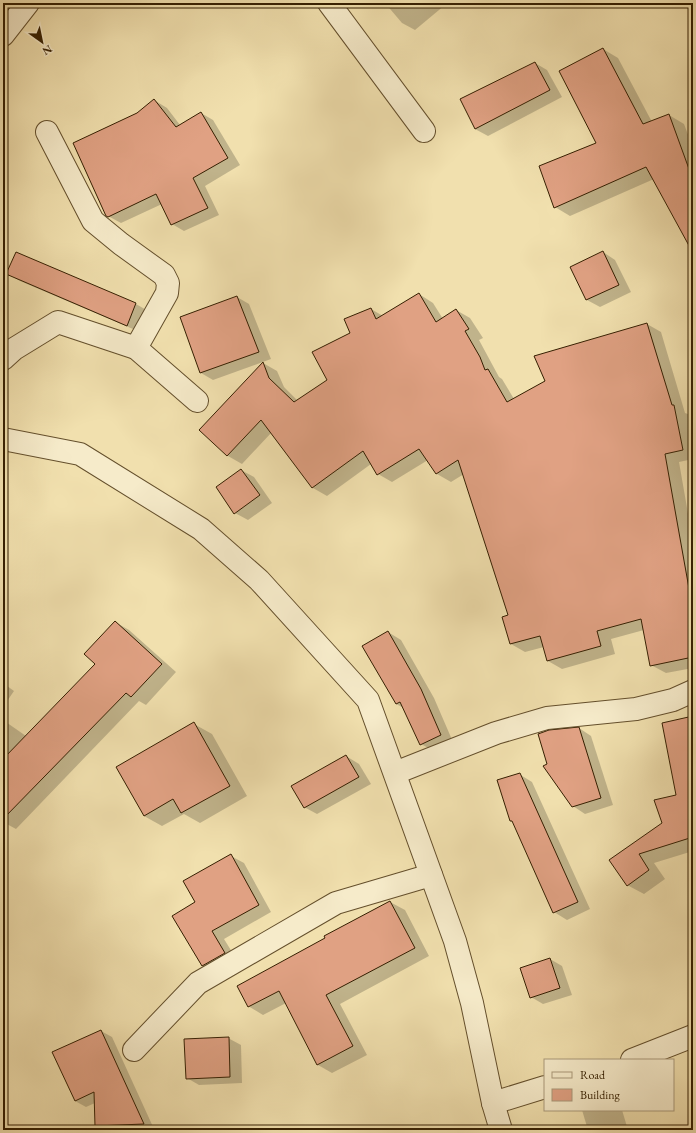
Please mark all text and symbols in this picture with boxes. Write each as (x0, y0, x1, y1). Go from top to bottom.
north arrow (22, 22, 62, 62)
text: N (40, 42, 55, 59)
legend (544, 1059, 674, 1111)
text: Road (580, 1067, 606, 1083)
text: Building (580, 1087, 621, 1103)

